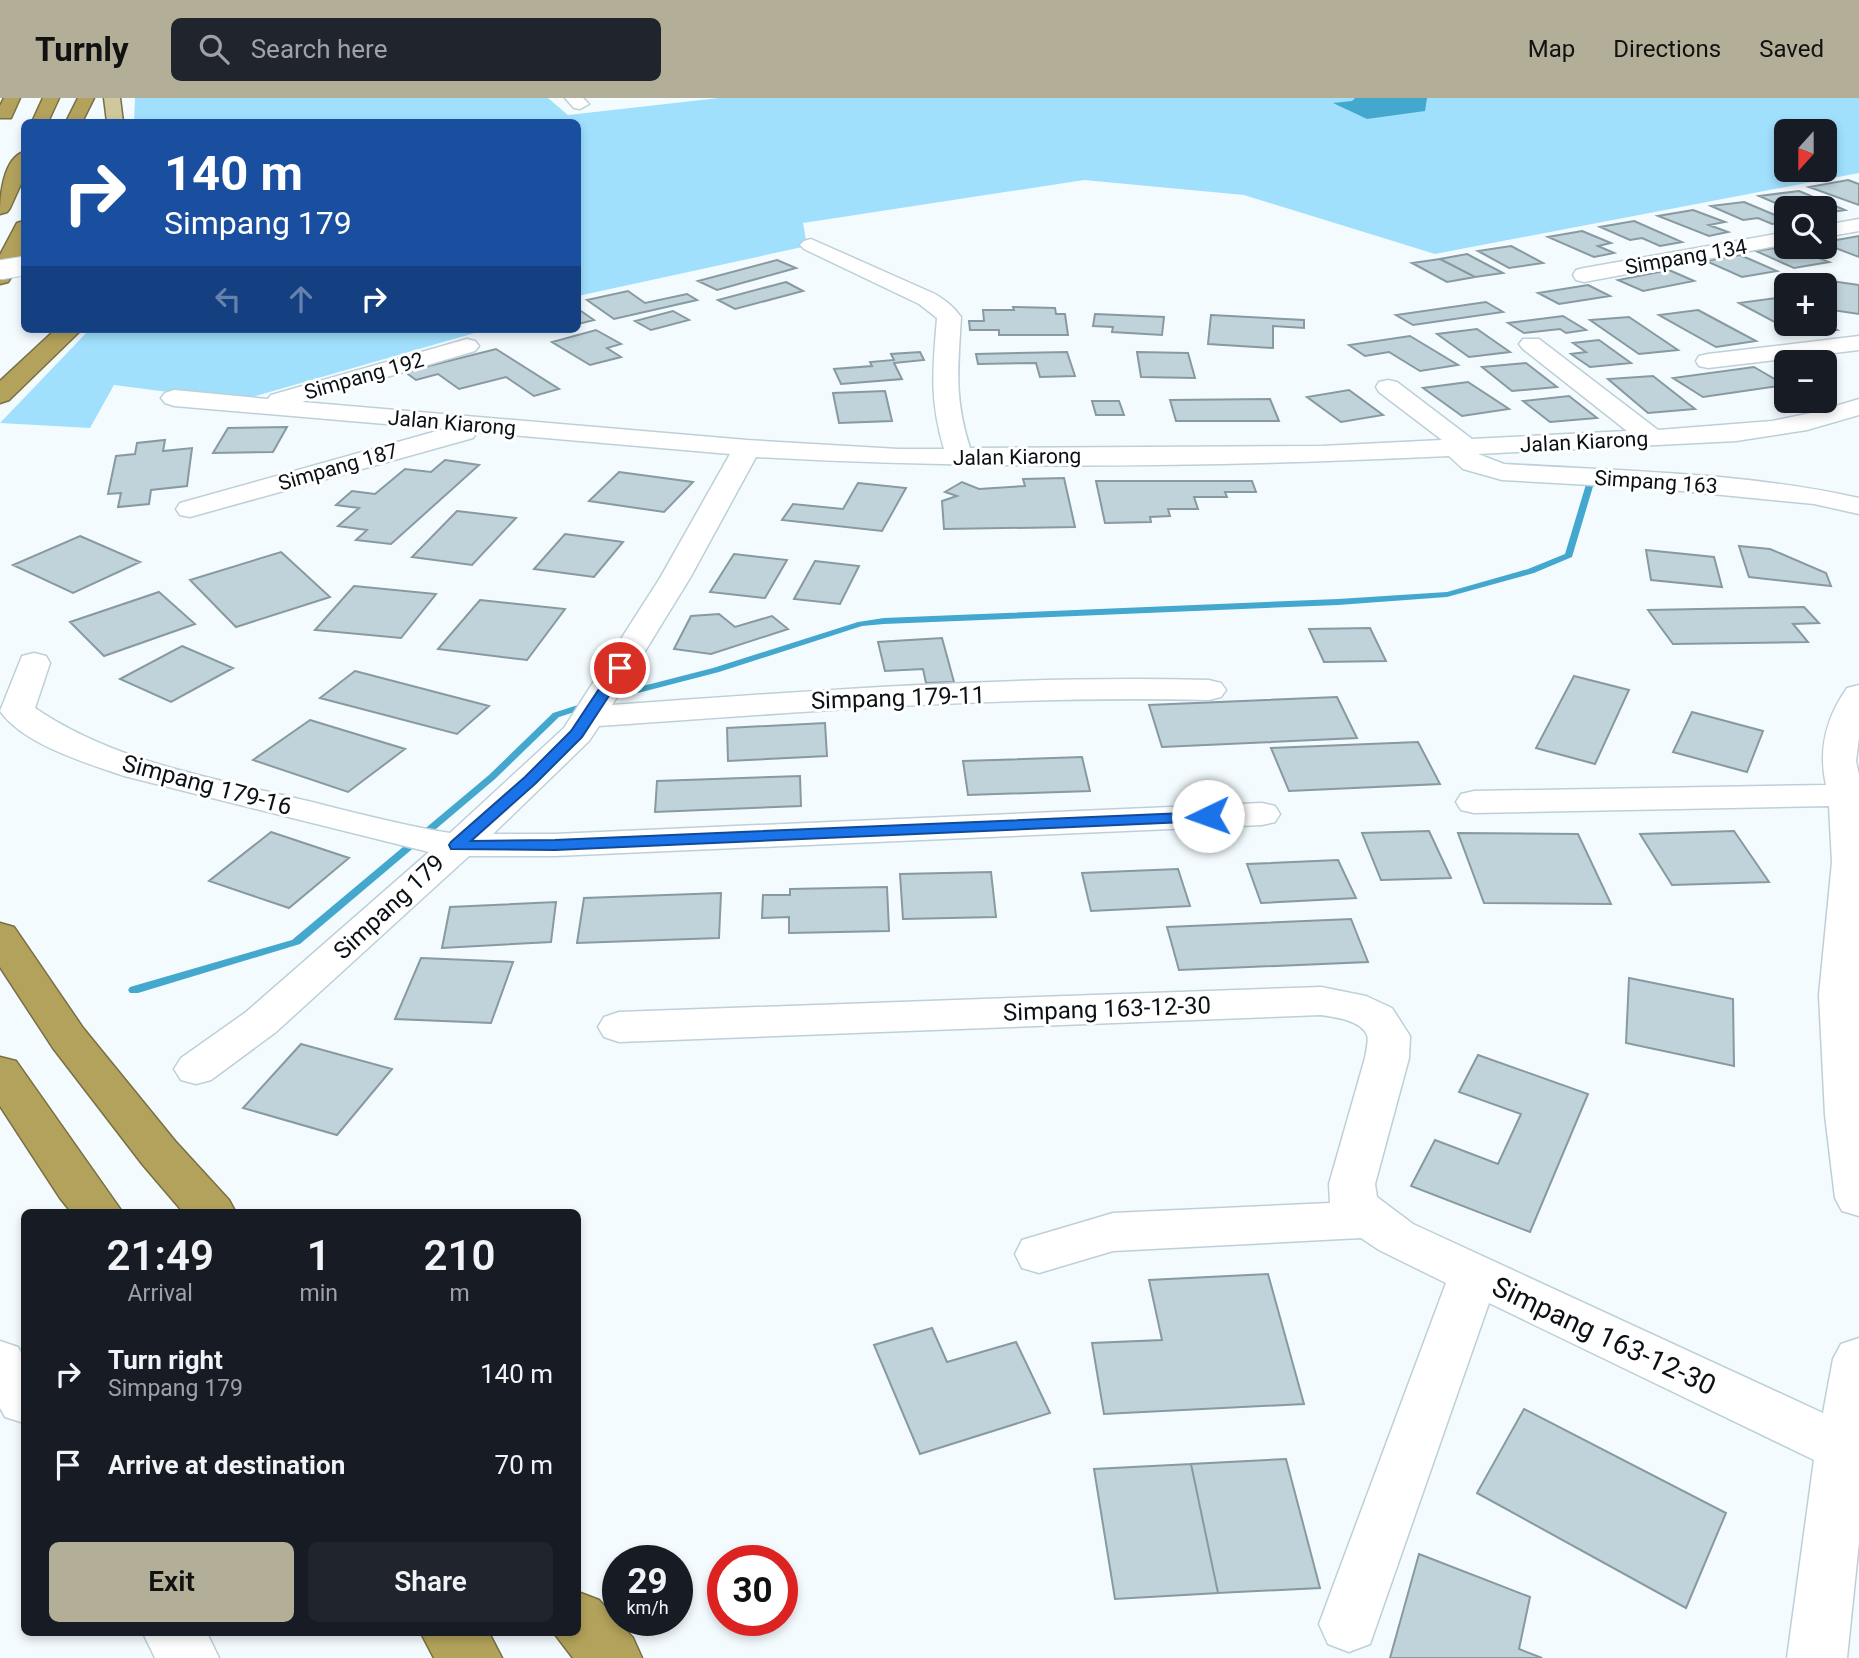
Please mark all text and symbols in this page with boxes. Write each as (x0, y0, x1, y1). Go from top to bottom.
search box (171, 18, 661, 81)
text: Turnly (35, 30, 129, 69)
icon: search (195, 30, 233, 68)
text: Search here (251, 34, 387, 64)
text: Map (1528, 35, 1575, 63)
text: Directions (1613, 35, 1721, 63)
text: Saved (1759, 35, 1824, 63)
north arrow (1774, 119, 1838, 182)
map controls (1774, 119, 1837, 413)
text: 140 m (164, 145, 303, 202)
icon: right (49, 147, 140, 238)
button: search (1774, 196, 1837, 259)
text: Simpang 179 (164, 204, 352, 242)
street label: Simpang 134 (1623, 234, 1749, 280)
button: + (1774, 273, 1837, 336)
icon: left (209, 280, 247, 318)
icon: ahead (282, 280, 320, 318)
icon: right (355, 280, 393, 318)
street label: Simpang 192 (301, 347, 427, 405)
button: − (1774, 350, 1837, 413)
street label: Jalan Kiarong (387, 405, 517, 441)
street label: Jalan Kiarong (1519, 427, 1649, 457)
street label: Simpang 187 (275, 438, 401, 496)
street label: Jalan Kiarong (953, 444, 1081, 470)
street label: Simpang 163 (1594, 466, 1718, 498)
pin (590, 638, 650, 698)
icon: arrive (601, 649, 639, 687)
street label: Simpang 179-11 (810, 681, 986, 715)
street label: Simpang 179-16 (119, 749, 295, 821)
position arrow (1171, 779, 1245, 853)
street label: Simpang 179 (328, 849, 450, 965)
street label: Simpang 163-12-30 (1003, 991, 1211, 1027)
text: 21:49 (107, 1231, 214, 1280)
text: 1 (307, 1231, 331, 1280)
text: 210 (423, 1231, 495, 1280)
street label: Simpang 163-12-30 (1487, 1270, 1721, 1402)
text: Arrival (128, 1280, 193, 1307)
text: min (299, 1280, 338, 1307)
text: m (449, 1280, 470, 1307)
text: Turn right (108, 1345, 223, 1375)
icon: right (49, 1355, 87, 1393)
text: 140 m (480, 1359, 553, 1389)
text: Simpang 179 (108, 1375, 243, 1402)
icon: arrive (49, 1446, 87, 1484)
text: Arrive at destination (108, 1450, 345, 1480)
text: 70 m (495, 1450, 553, 1480)
button: Exit (49, 1542, 294, 1622)
button: Share (308, 1542, 553, 1622)
speed limit sign: 30 (707, 1545, 798, 1636)
text: 29 (627, 1561, 668, 1602)
text: km/h (626, 1597, 669, 1618)

